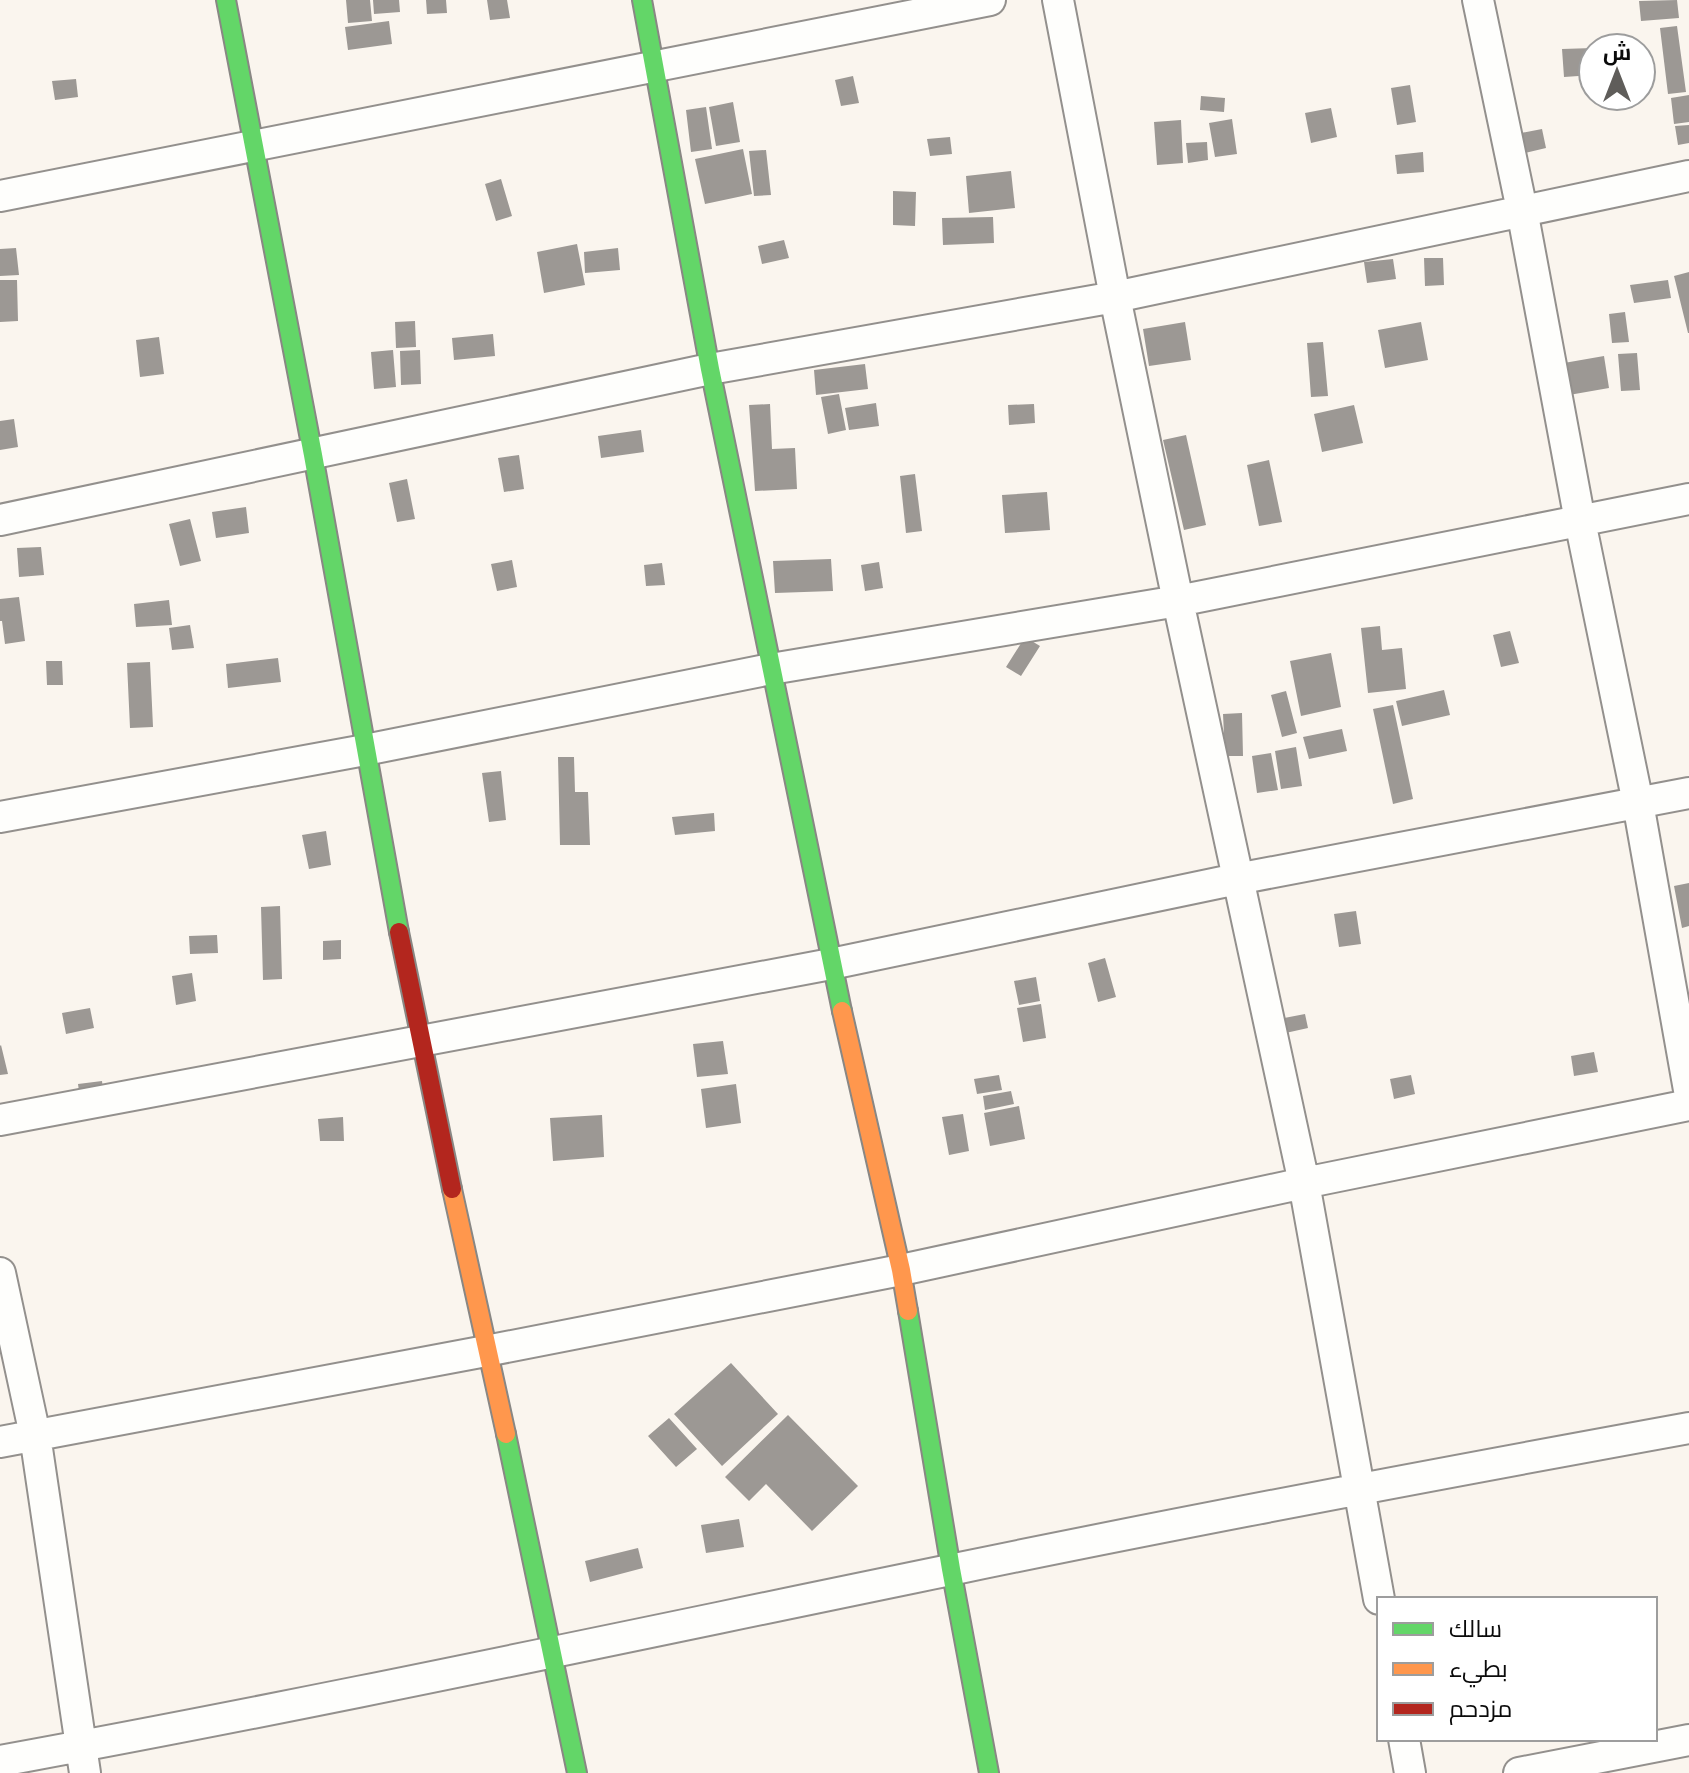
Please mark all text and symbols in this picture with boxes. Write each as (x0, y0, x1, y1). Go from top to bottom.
north arrow (1577, 32, 1657, 112)
text: ش (1603, 40, 1631, 66)
legend (1377, 1597, 1657, 1741)
text: سالك (1449, 1615, 1502, 1642)
text: بطيء (1449, 1655, 1508, 1688)
text: مزدحم (1449, 1695, 1512, 1725)

